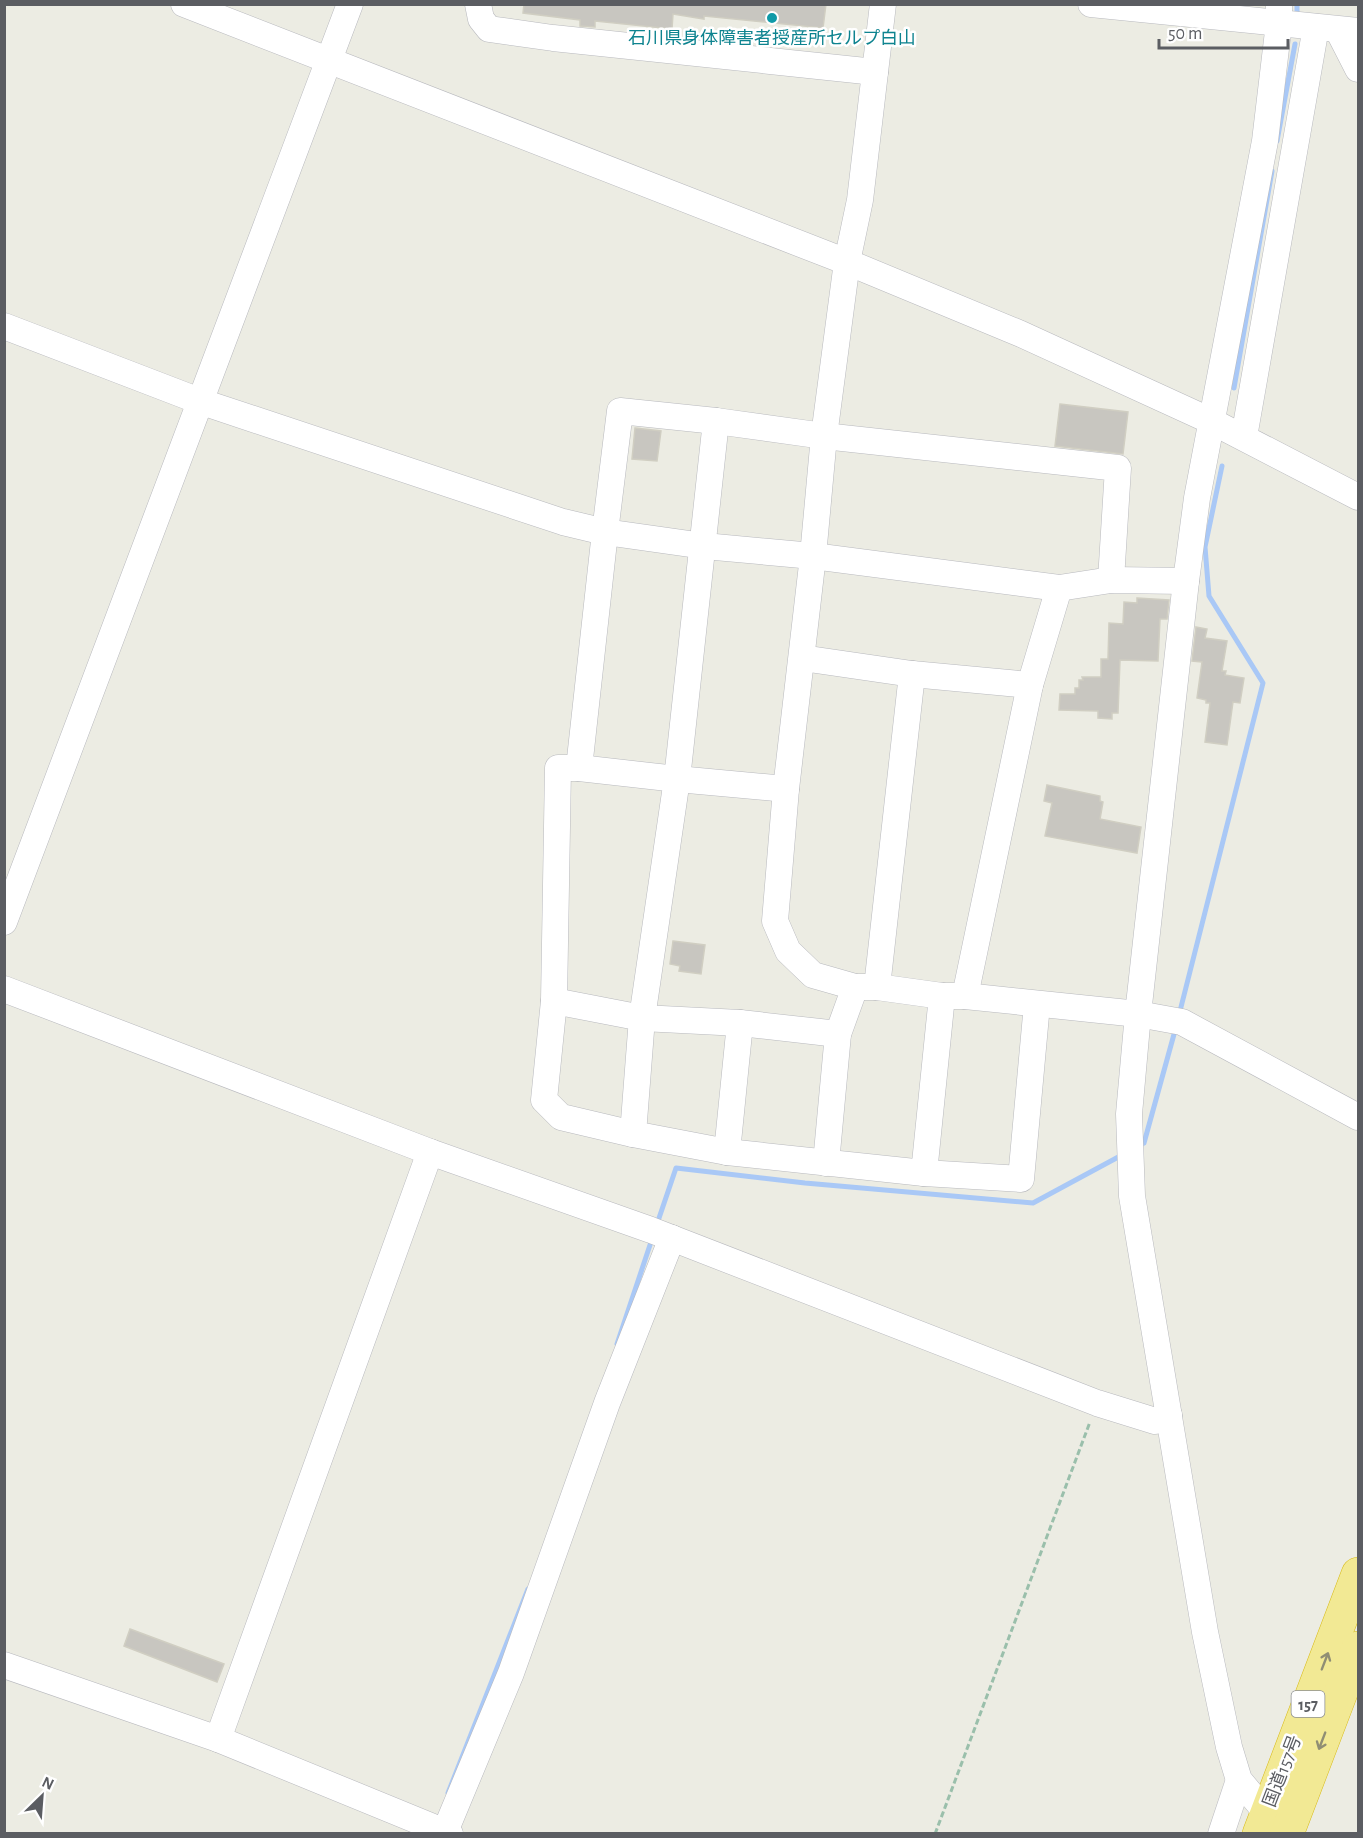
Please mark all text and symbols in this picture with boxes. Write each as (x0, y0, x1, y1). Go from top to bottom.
marker: 石川県身体障害者授産所セルプ白山 (765, 11, 779, 25)
scale bar (1159, 12, 1288, 50)
text: 50 m (1168, 25, 1202, 43)
place label: 石川県身体障害者授産所セルプ白山 (628, 28, 916, 48)
one-way arrow (1320, 1652, 1331, 1671)
road number: 157 (1292, 1691, 1324, 1717)
one-way arrow (1316, 1731, 1327, 1750)
street label: 国道157号 (1259, 1732, 1305, 1810)
north arrow (12, 1766, 72, 1826)
text: N (39, 1774, 56, 1793)

